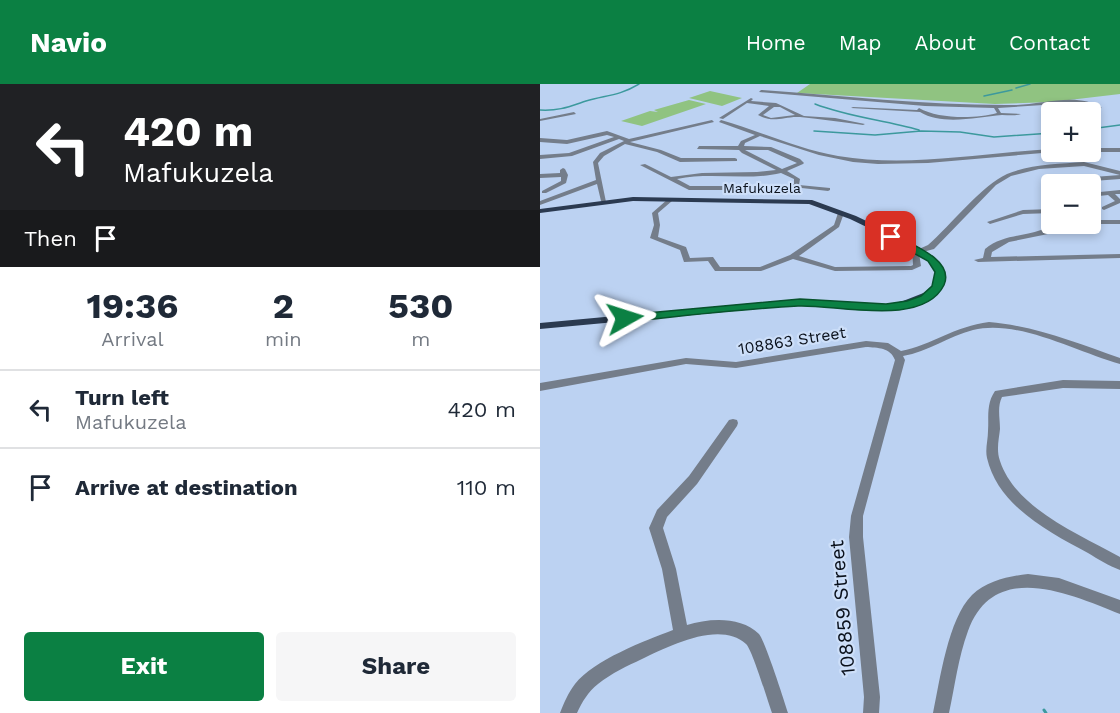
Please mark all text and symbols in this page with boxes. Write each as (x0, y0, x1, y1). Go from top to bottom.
text: Navio (30, 26, 107, 59)
text: Home (746, 30, 806, 55)
text: Map (839, 30, 882, 55)
text: About (915, 30, 976, 55)
text: Contact (1009, 30, 1090, 55)
map controls (1041, 102, 1101, 234)
button: + (1041, 102, 1101, 162)
text: 420 m (123, 107, 253, 156)
icon: left (24, 108, 102, 186)
text: Mafukuzela (123, 157, 274, 189)
button: − (1041, 174, 1101, 234)
street label: Mafukuzela (723, 180, 801, 196)
pin (865, 211, 916, 262)
icon: arrive (874, 220, 907, 253)
icon: arrive (89, 222, 122, 255)
text: Then (24, 226, 77, 251)
text: 19:36 (86, 285, 178, 327)
text: 2 (273, 285, 294, 327)
text: 530 (388, 285, 454, 327)
position arrow (593, 286, 657, 350)
street label: 108863 Street (737, 323, 847, 358)
text: Arrival (101, 327, 164, 351)
text: min (265, 327, 302, 351)
text: m (411, 327, 430, 351)
text: Turn left (75, 385, 169, 410)
icon: left (24, 393, 57, 426)
text: 420 m (448, 397, 516, 422)
text: Mafukuzela (75, 410, 187, 434)
icon: arrive (24, 471, 57, 504)
text: Arrive at destination (75, 475, 298, 500)
text: 110 m (457, 475, 516, 500)
street label: 108859 Street (824, 539, 860, 677)
button: Exit (24, 632, 264, 701)
button: Share (276, 632, 516, 701)

